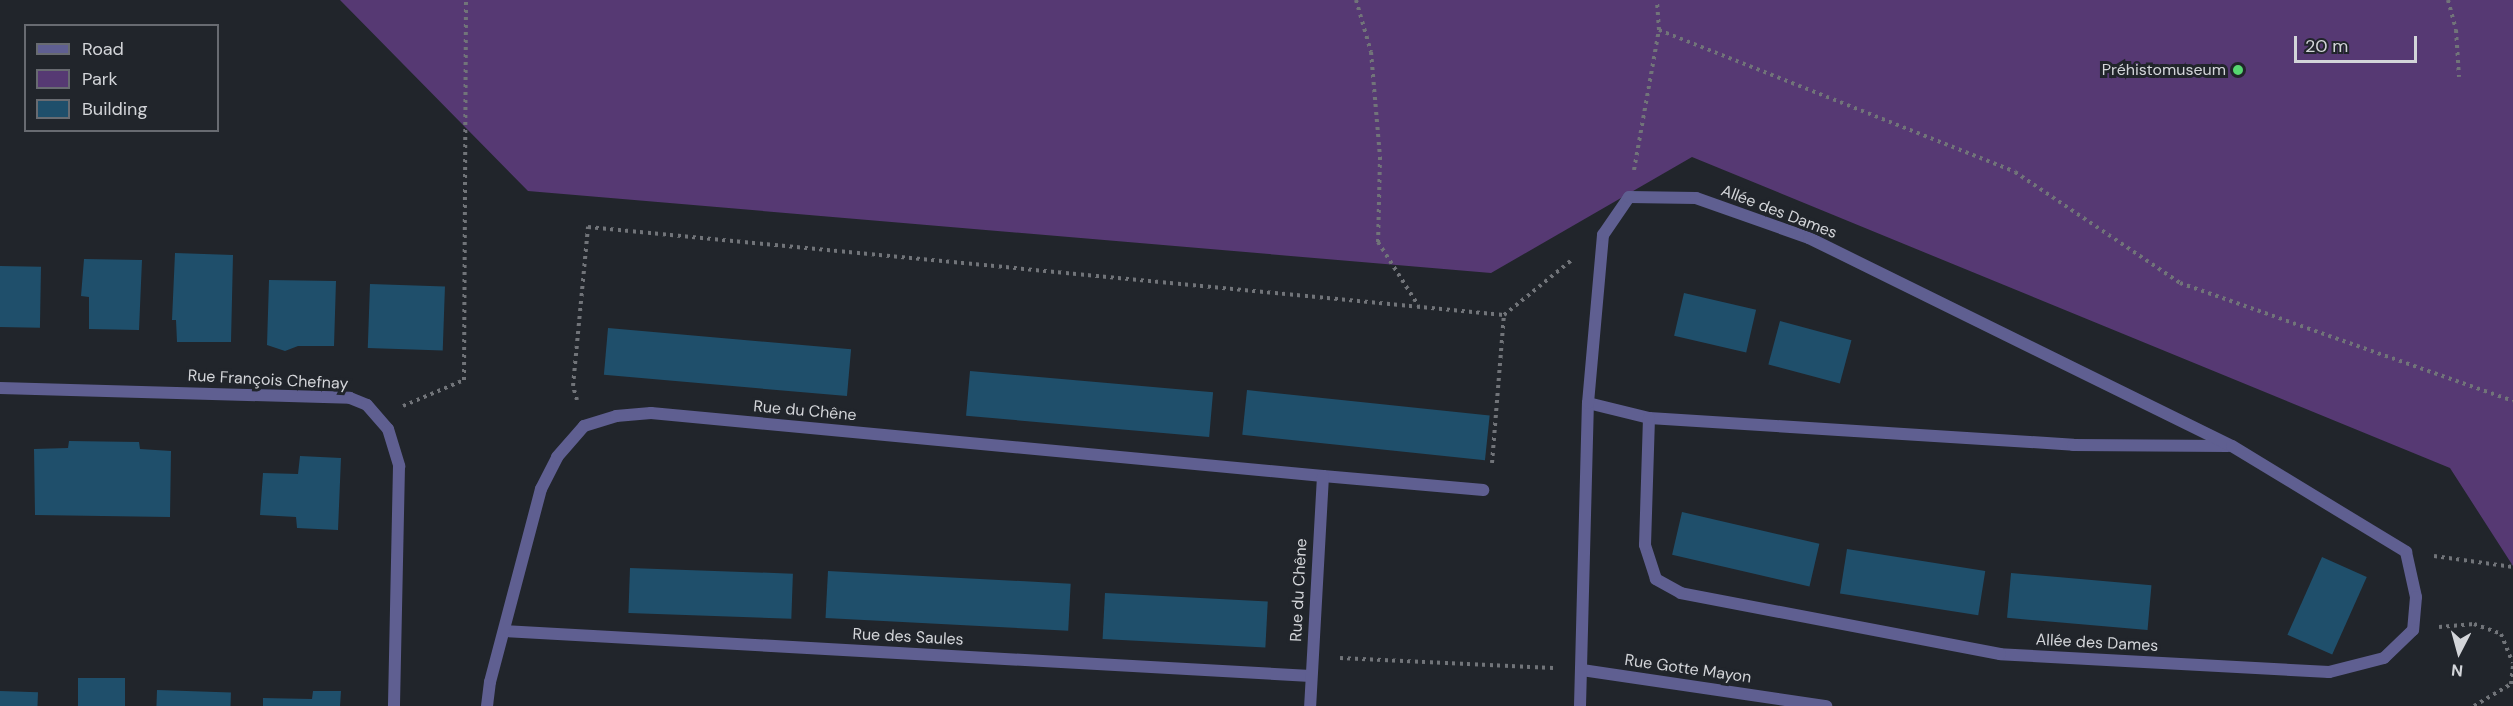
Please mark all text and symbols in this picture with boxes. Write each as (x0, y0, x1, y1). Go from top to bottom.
legend (24, 24, 219, 132)
scale bar (2297, 24, 2420, 62)
text: 20 m (2305, 34, 2348, 58)
text: Road (82, 37, 124, 61)
place label: Préhistomuseum (2102, 60, 2226, 80)
marker: Préhistomuseum (2231, 63, 2245, 77)
text: Park (82, 67, 118, 91)
text: Building (82, 97, 147, 121)
street label: Allée des Dames (1718, 181, 1840, 243)
street label: Rue François Chefnay (187, 366, 349, 394)
street label: Rue du Chêne (753, 397, 857, 425)
street label: Rue du Chêne (1287, 538, 1311, 642)
north arrow (2429, 622, 2489, 682)
street label: Rue des Saules (852, 625, 964, 649)
street label: Allée des Dames (2035, 630, 2159, 656)
street label: Rue Gotte Mayon (1623, 651, 1753, 687)
text: N (2450, 659, 2464, 681)

